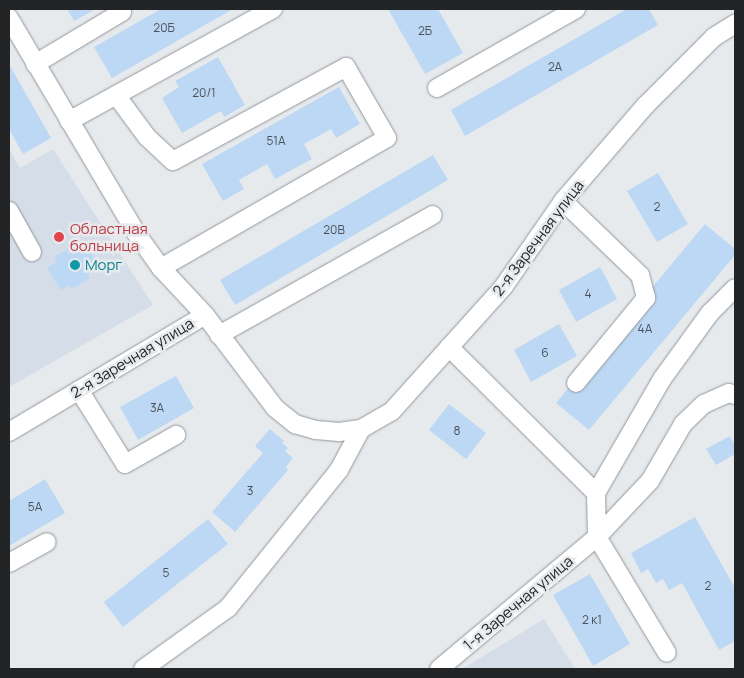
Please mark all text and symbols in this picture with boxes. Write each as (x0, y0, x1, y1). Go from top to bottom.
house number: 20Б (153, 21, 175, 35)
house number: 2Б (418, 24, 432, 38)
house number: 2А (548, 60, 562, 74)
house number: 20/1 (192, 86, 216, 100)
house number: 51А (266, 134, 286, 148)
street label: 2-я Заречная улица (489, 177, 587, 299)
house number: 2 (654, 200, 660, 214)
place label: Областная больница (70, 219, 148, 254)
house number: 20В (323, 223, 345, 237)
marker: Областная больница (52, 230, 66, 244)
place label: Морг (85, 256, 122, 274)
marker: Морг (69, 259, 81, 271)
house number: 4 (584, 287, 592, 301)
street label: 2-я Заречная улица (67, 314, 197, 402)
house number: 4А (638, 322, 652, 336)
house number: 6 (541, 346, 549, 360)
house number: 3А (150, 401, 164, 415)
house number: 8 (454, 424, 460, 438)
house number: 3 (247, 484, 253, 498)
house number: 5А (28, 500, 42, 514)
street label: 1-я Заречная улица (460, 552, 576, 654)
house number: 5 (163, 566, 169, 580)
house number: 2 (705, 579, 711, 593)
house number: 2 к1 (582, 613, 602, 627)

